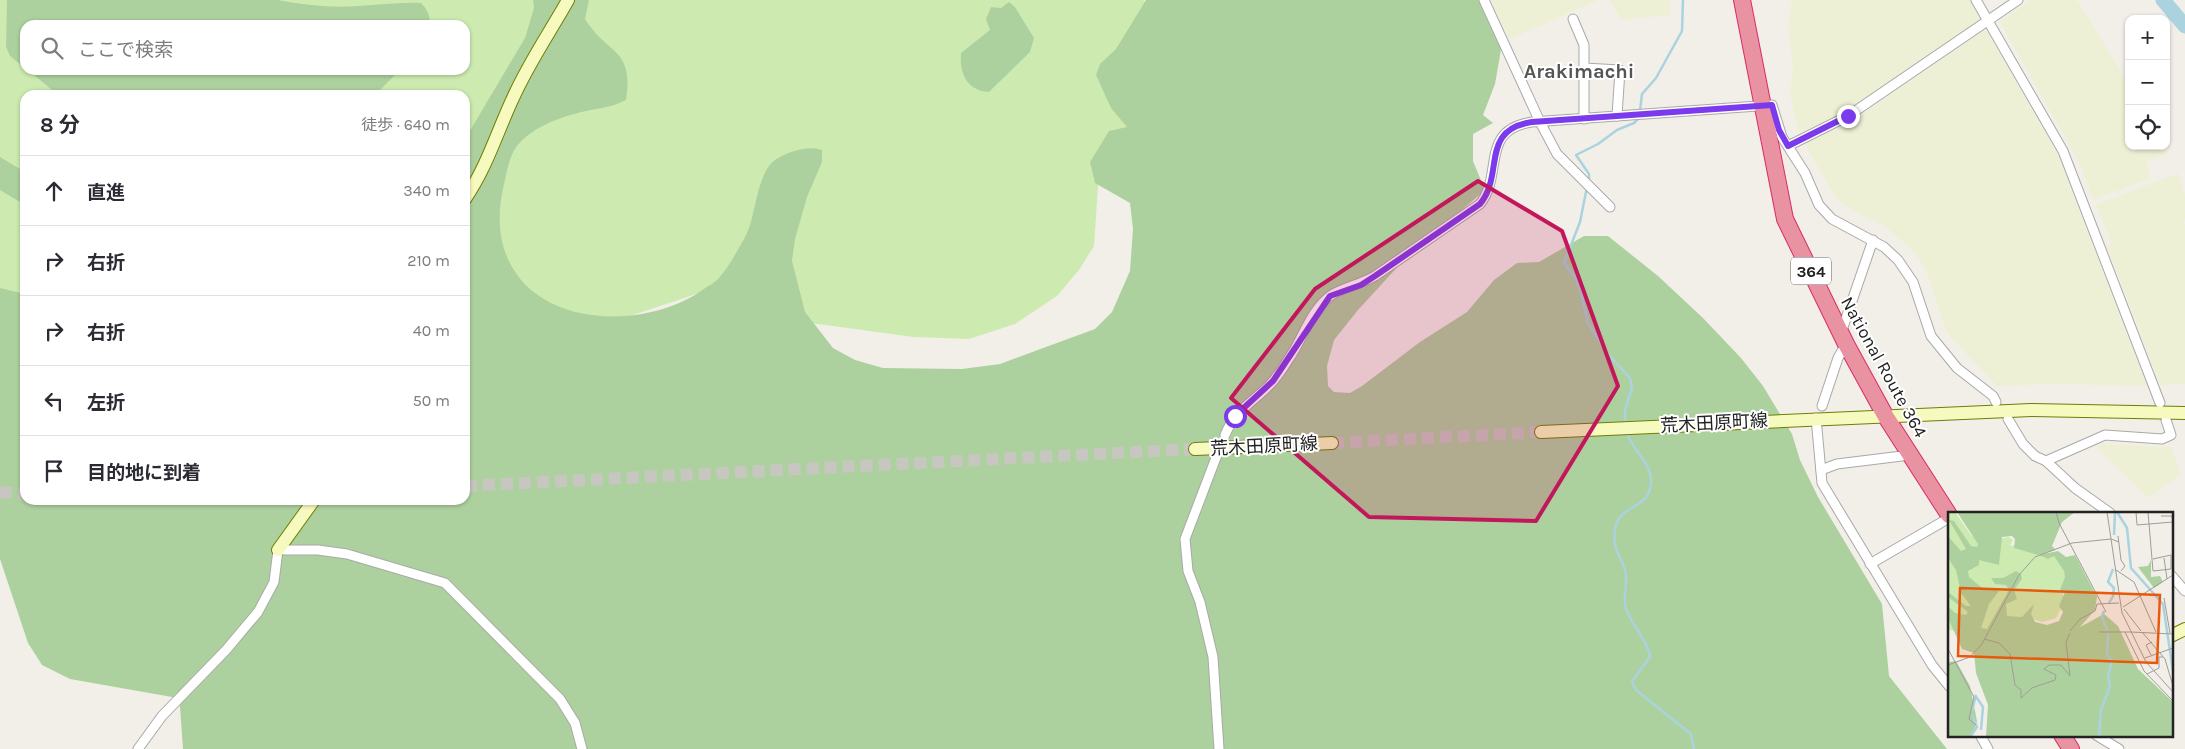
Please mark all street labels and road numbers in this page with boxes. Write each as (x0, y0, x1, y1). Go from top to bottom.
road number: 364 (1791, 258, 1831, 284)
street label: National Route 364 (1836, 293, 1932, 441)
street label: 荒木田原町線 (1659, 409, 1769, 437)
street label: 荒木田原町線 (1209, 432, 1319, 460)

